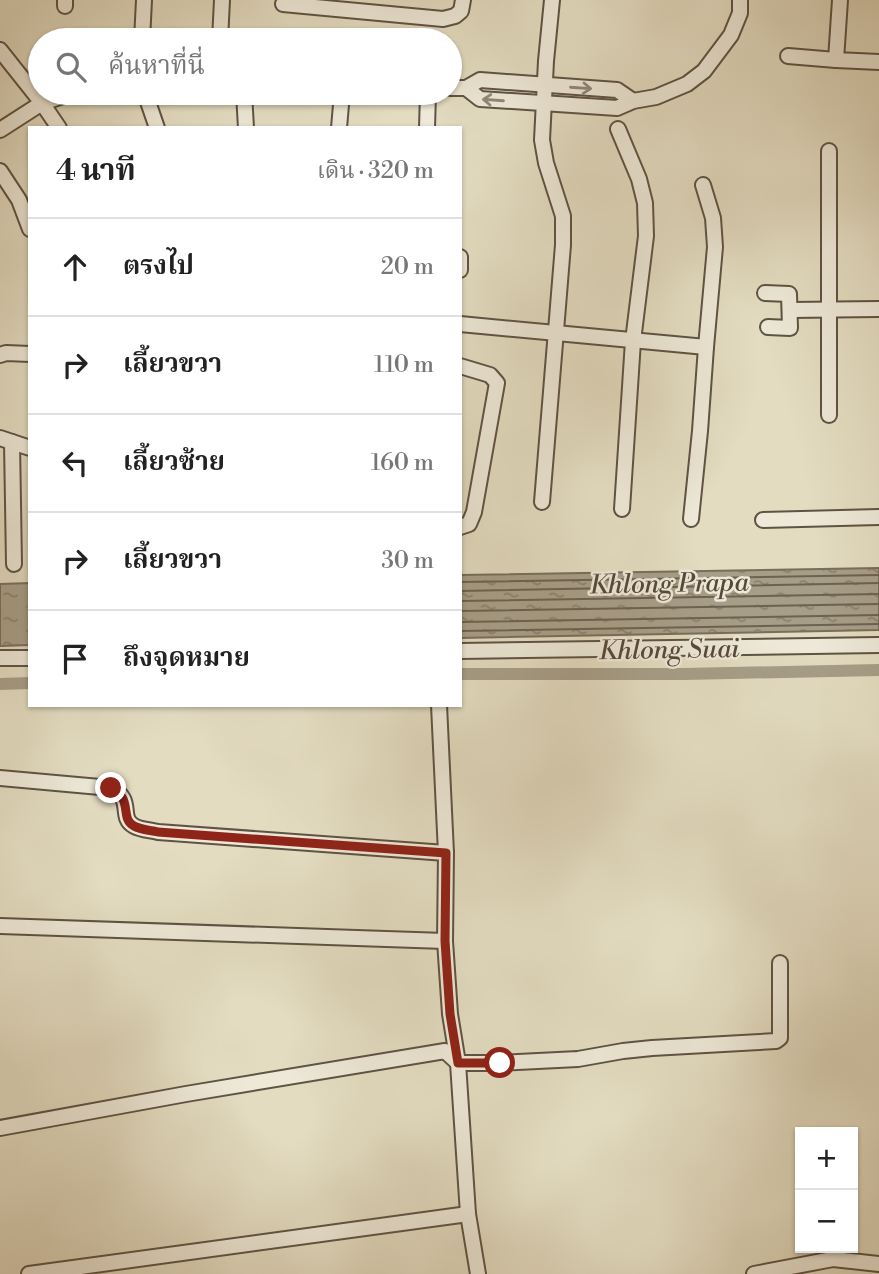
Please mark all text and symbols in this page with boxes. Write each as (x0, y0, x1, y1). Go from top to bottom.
search box (28, 28, 462, 105)
icon: search (52, 48, 90, 86)
text: ค้นหาที่นี่ (108, 50, 205, 82)
one-way arrow (569, 82, 591, 95)
one-way arrow (482, 93, 505, 106)
text: 4 นาที (56, 152, 136, 190)
text: เดิน · 320 m (317, 157, 434, 185)
icon: ahead (56, 248, 94, 286)
text: ตรงไป (123, 250, 194, 282)
text: 20 m (381, 253, 434, 281)
icon: right (56, 346, 94, 384)
text: เลี้ยวขวา (123, 348, 222, 380)
text: 110 m (374, 351, 434, 379)
icon: left (56, 444, 94, 482)
text: เลี้ยวซ้าย (123, 446, 225, 478)
text: 160 m (371, 449, 434, 477)
icon: right (56, 542, 94, 580)
text: เลี้ยวขวา (123, 544, 222, 576)
text: 30 m (381, 547, 434, 575)
water label: Khlong Prapa (589, 567, 750, 601)
water label: Khlong Suai (598, 633, 741, 667)
icon: arrive (56, 640, 94, 678)
text: ถึงจุดหมาย (123, 642, 250, 674)
route end (95, 772, 126, 803)
route start (484, 1047, 515, 1078)
map controls (795, 1127, 858, 1253)
button: + (795, 1127, 858, 1190)
button: − (795, 1190, 858, 1253)

